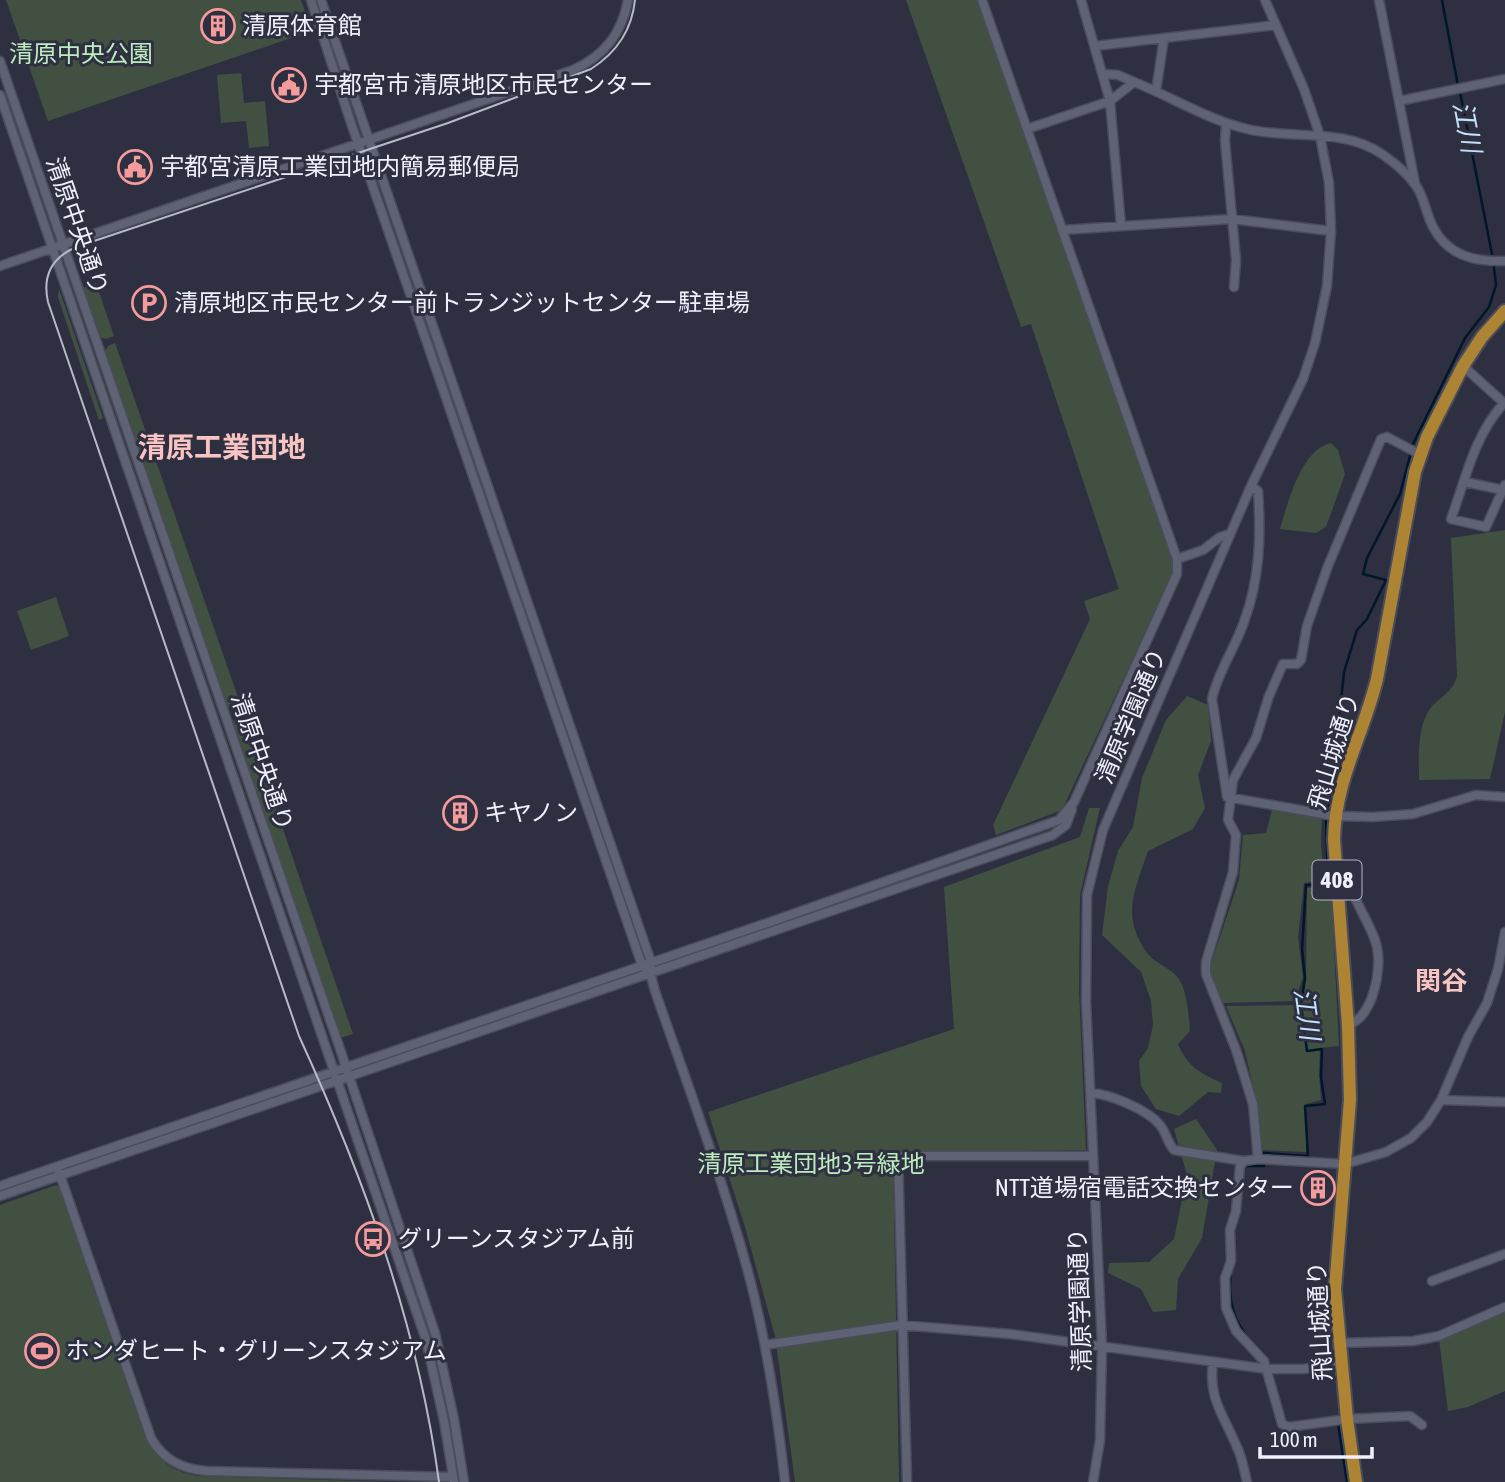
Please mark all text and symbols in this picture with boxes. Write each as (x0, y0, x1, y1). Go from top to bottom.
building icon: 清原体育館 (199, 7, 237, 45)
place label: 清原体育館 (242, 12, 362, 39)
park label: 清原中央公園 (9, 40, 153, 67)
public building icon: 宇都宮市 清原地区市民センター (270, 66, 308, 104)
place label: 宇都宮市 清原地区市民センター (314, 71, 653, 98)
water label: 江川 (1447, 99, 1487, 158)
public building icon: 宇都宮清原工業団地内簡易郵便局 (116, 148, 154, 186)
street label: 清原中央通り (41, 153, 114, 298)
place label: 宇都宮清原工業団地内簡易郵便局 (160, 153, 520, 180)
parking icon: 清原地区市民センター前トランジットセンター駐車場 (130, 284, 168, 322)
place label: 清原地区市民センター前トランジットセンター駐車場 (174, 289, 750, 316)
district label: 清原工業団地 (138, 431, 306, 463)
street label: 清原学園通り (1090, 644, 1171, 787)
street label: 清原中央通り (226, 689, 299, 834)
street label: 飛山城通り (1303, 690, 1364, 812)
building icon: キヤノン (441, 794, 479, 832)
place label: キヤノン (484, 799, 578, 826)
road number: 408 (1312, 860, 1362, 900)
district label: 関谷 (1415, 966, 1467, 996)
water label: 江川 (1289, 986, 1326, 1045)
park label: 清原工業団地3号緑地 (697, 1150, 925, 1177)
building icon: NTT道場宿電話交換センター (1299, 1169, 1337, 1207)
place label: NTT道場宿電話交換センター (995, 1174, 1294, 1201)
bus stop icon: グリーンスタジアム前 (354, 1220, 392, 1258)
place label: グリーンスタジアム前 (398, 1225, 635, 1252)
street label: 清原学園通り (1063, 1228, 1096, 1372)
street label: 飛山城通り (1303, 1260, 1336, 1382)
sports icon: ホンダヒート・グリーンスタジアム (23, 1332, 61, 1370)
place label: ホンダヒート・グリーンスタジアム (66, 1337, 447, 1364)
scale bar (1260, 1416, 1372, 1460)
text: 100 m (1270, 1427, 1318, 1451)

